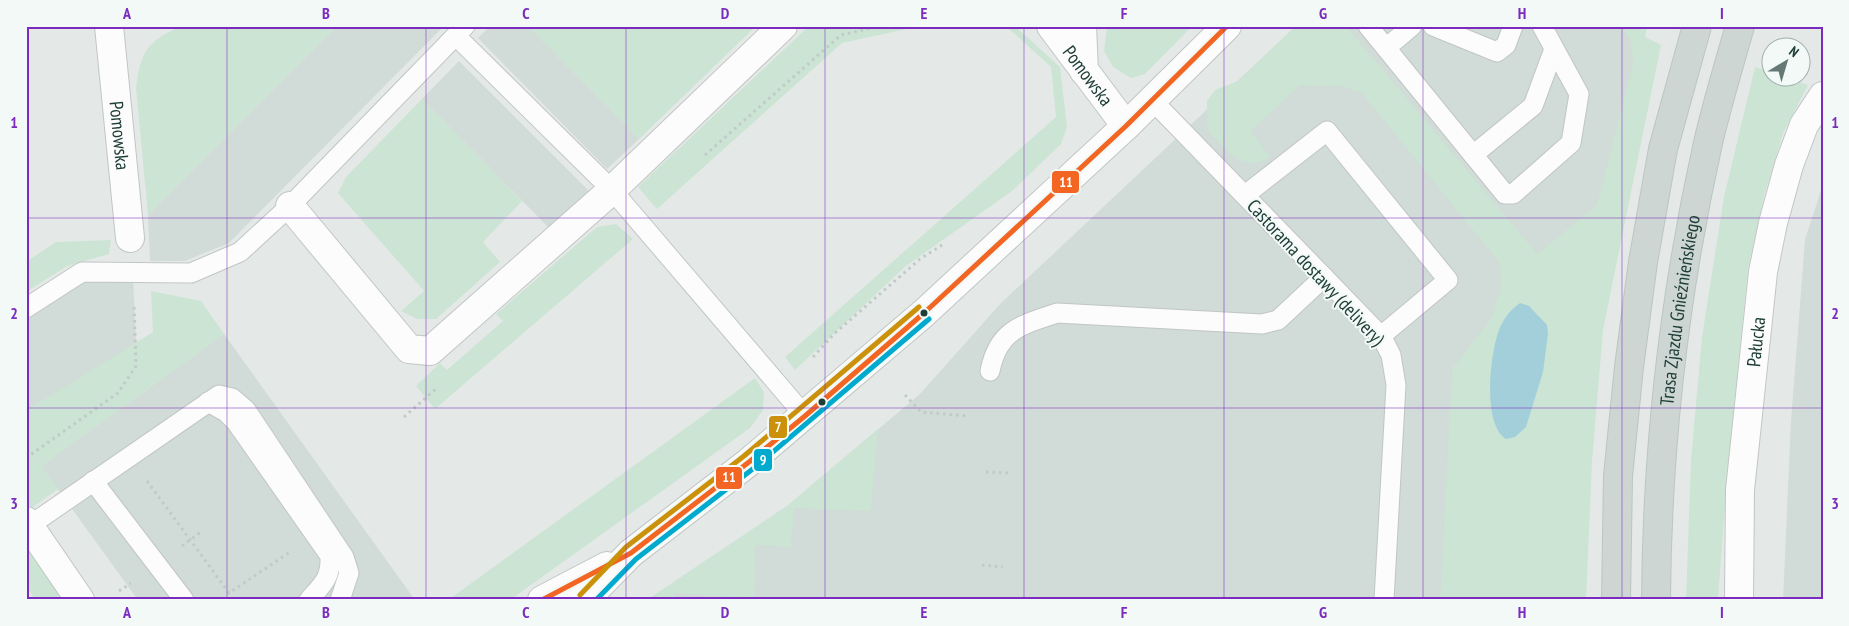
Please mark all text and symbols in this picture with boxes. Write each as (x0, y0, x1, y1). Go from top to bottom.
text: A (122, 3, 132, 23)
text: B (322, 3, 330, 23)
text: C (522, 3, 530, 23)
text: D (721, 3, 730, 23)
text: E (921, 3, 928, 23)
text: F (1121, 3, 1128, 23)
text: G (1319, 3, 1327, 23)
text: H (1518, 3, 1526, 23)
text: I (1720, 3, 1724, 23)
north arrow (1762, 38, 1812, 88)
street label: Pomowska (1058, 41, 1119, 111)
text: N (1785, 42, 1803, 61)
street label: Pomowska (104, 100, 135, 171)
text: 1 (10, 112, 18, 132)
text: 1 (1831, 112, 1839, 132)
line badge: 11 (1051, 170, 1080, 194)
text: 11 (1059, 173, 1073, 191)
street label: Castorama dostawy (delivery) (1242, 194, 1390, 351)
street label: Trasa Zjazdu Gnieźnieńskiego (1654, 213, 1705, 407)
text: 2 (10, 303, 18, 323)
text: 2 (1831, 303, 1839, 323)
unlabelled marker (919, 308, 929, 318)
street label: Pałucka (1741, 316, 1770, 368)
unlabelled marker (817, 397, 827, 407)
line badge: 7 (768, 415, 788, 439)
text: 7 (775, 418, 782, 436)
line badge: 9 (753, 448, 773, 472)
text: 9 (760, 451, 767, 469)
line badge: 11 (715, 466, 743, 490)
text: 11 (722, 468, 736, 486)
text: 3 (10, 493, 18, 513)
text: 3 (1831, 493, 1839, 513)
text: A (122, 602, 132, 622)
text: B (322, 602, 330, 622)
text: C (522, 602, 530, 622)
text: D (721, 602, 730, 622)
text: E (921, 602, 928, 622)
text: F (1121, 602, 1128, 622)
text: G (1319, 602, 1327, 622)
text: H (1518, 602, 1526, 622)
text: I (1720, 602, 1724, 622)

